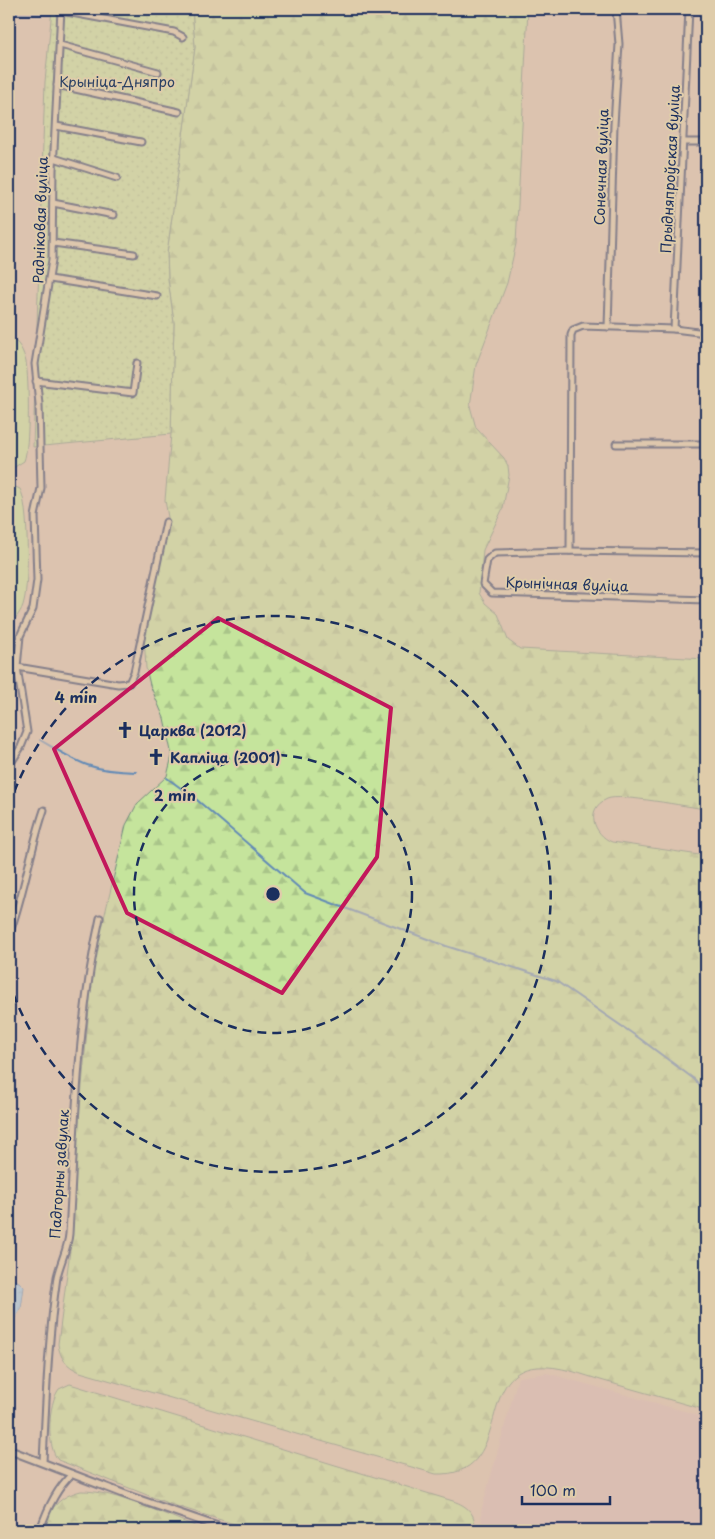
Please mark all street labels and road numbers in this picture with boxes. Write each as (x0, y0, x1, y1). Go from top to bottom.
street label: Прыдняпроўская вуліца (655, 84, 685, 254)
street label: Сонечная вуліца (588, 108, 614, 226)
street label: Радніковая вуліца (27, 156, 53, 284)
street label: Крынічная вуліца (505, 571, 629, 597)
street label: Падгорны завулак (44, 1108, 74, 1239)

